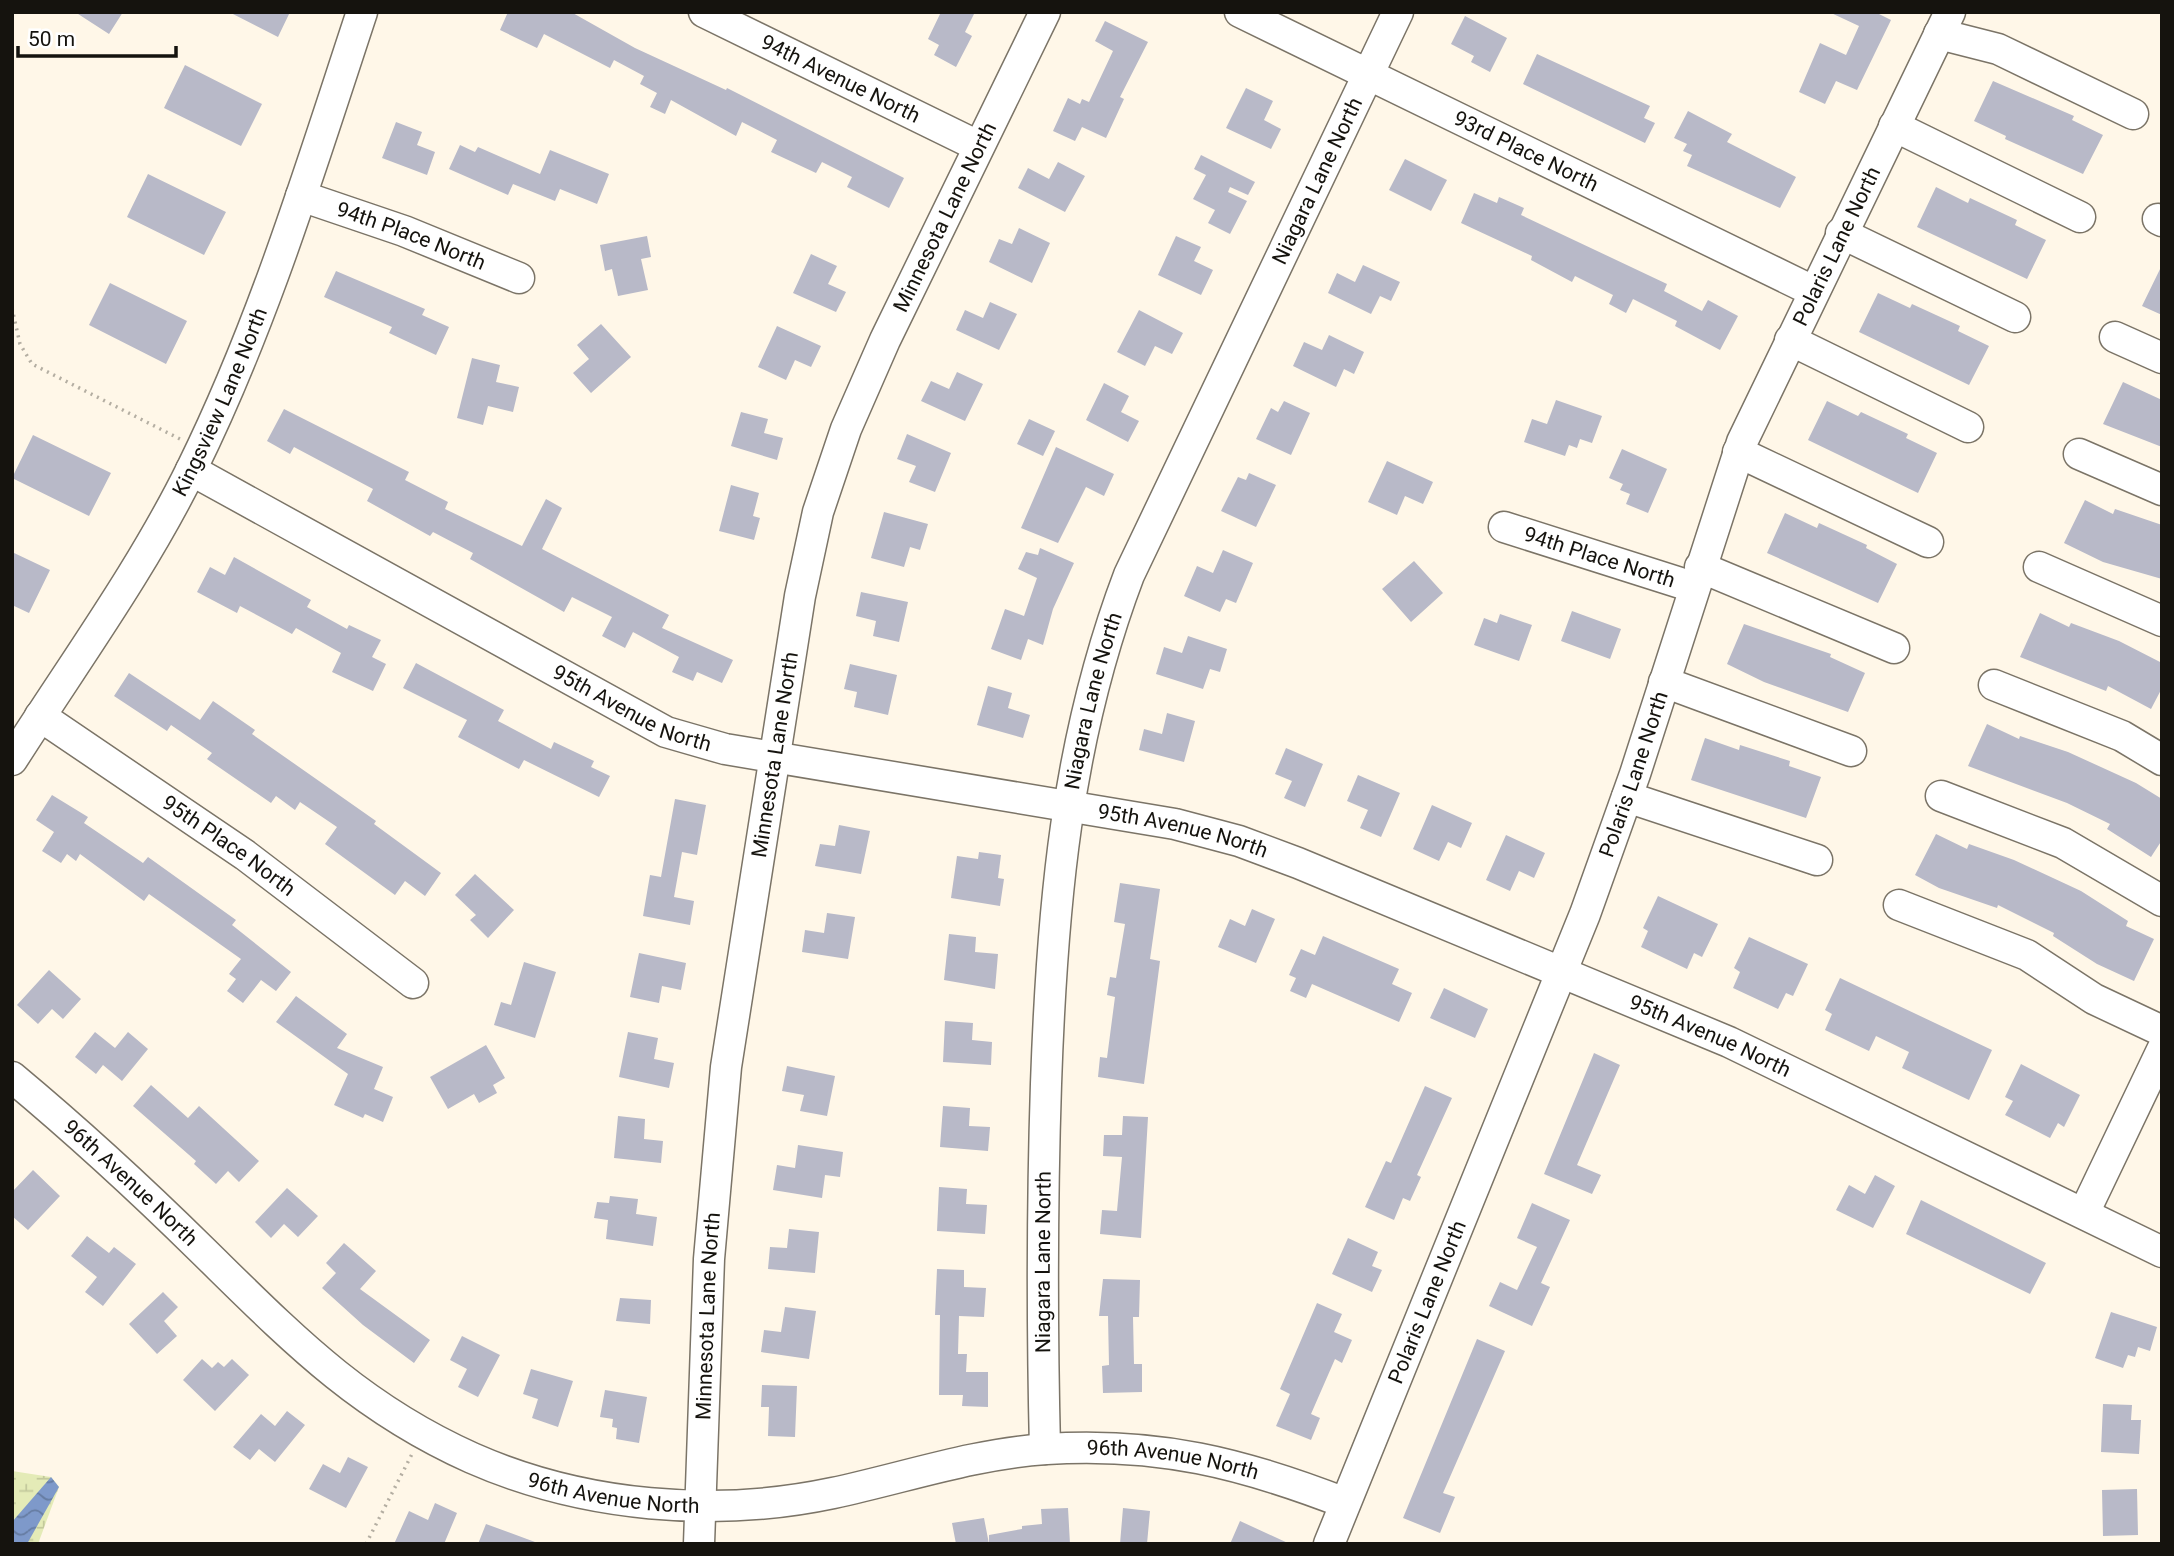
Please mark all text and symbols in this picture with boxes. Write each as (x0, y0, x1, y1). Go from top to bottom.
scale bar (18, 14, 175, 58)
text: 50 m (28, 27, 75, 51)
street label: 94th Avenue North (757, 30, 924, 128)
street label: Niagara Lane North (1267, 94, 1367, 268)
street label: 93rd Place North (1450, 106, 1602, 197)
street label: Minnesota Lane North (889, 118, 1001, 316)
street label: Polaris Lane North (1788, 163, 1885, 330)
street label: 94th Place North (333, 197, 489, 275)
street label: Kingsview Lane North (168, 304, 272, 500)
street label: 94th Place North (1521, 522, 1678, 593)
street label: Niagara Lane North (1060, 609, 1127, 791)
street label: Minnesota Lane North (747, 650, 803, 859)
street label: 95th Avenue North (548, 660, 714, 756)
street label: Polaris Lane North (1594, 688, 1673, 860)
street label: 95th Place North (158, 790, 300, 901)
street label: 95th Avenue North (1096, 799, 1271, 863)
street label: 95th Avenue North (1625, 990, 1795, 1082)
street label: 96th Avenue North (59, 1115, 203, 1251)
street label: Niagara Lane North (1031, 1171, 1056, 1353)
street label: Minnesota Lane North (691, 1211, 725, 1420)
street label: Polaris Lane North (1383, 1217, 1471, 1387)
street label: 96th Avenue North (1087, 1436, 1262, 1485)
street label: 96th Avenue North (525, 1468, 700, 1518)

